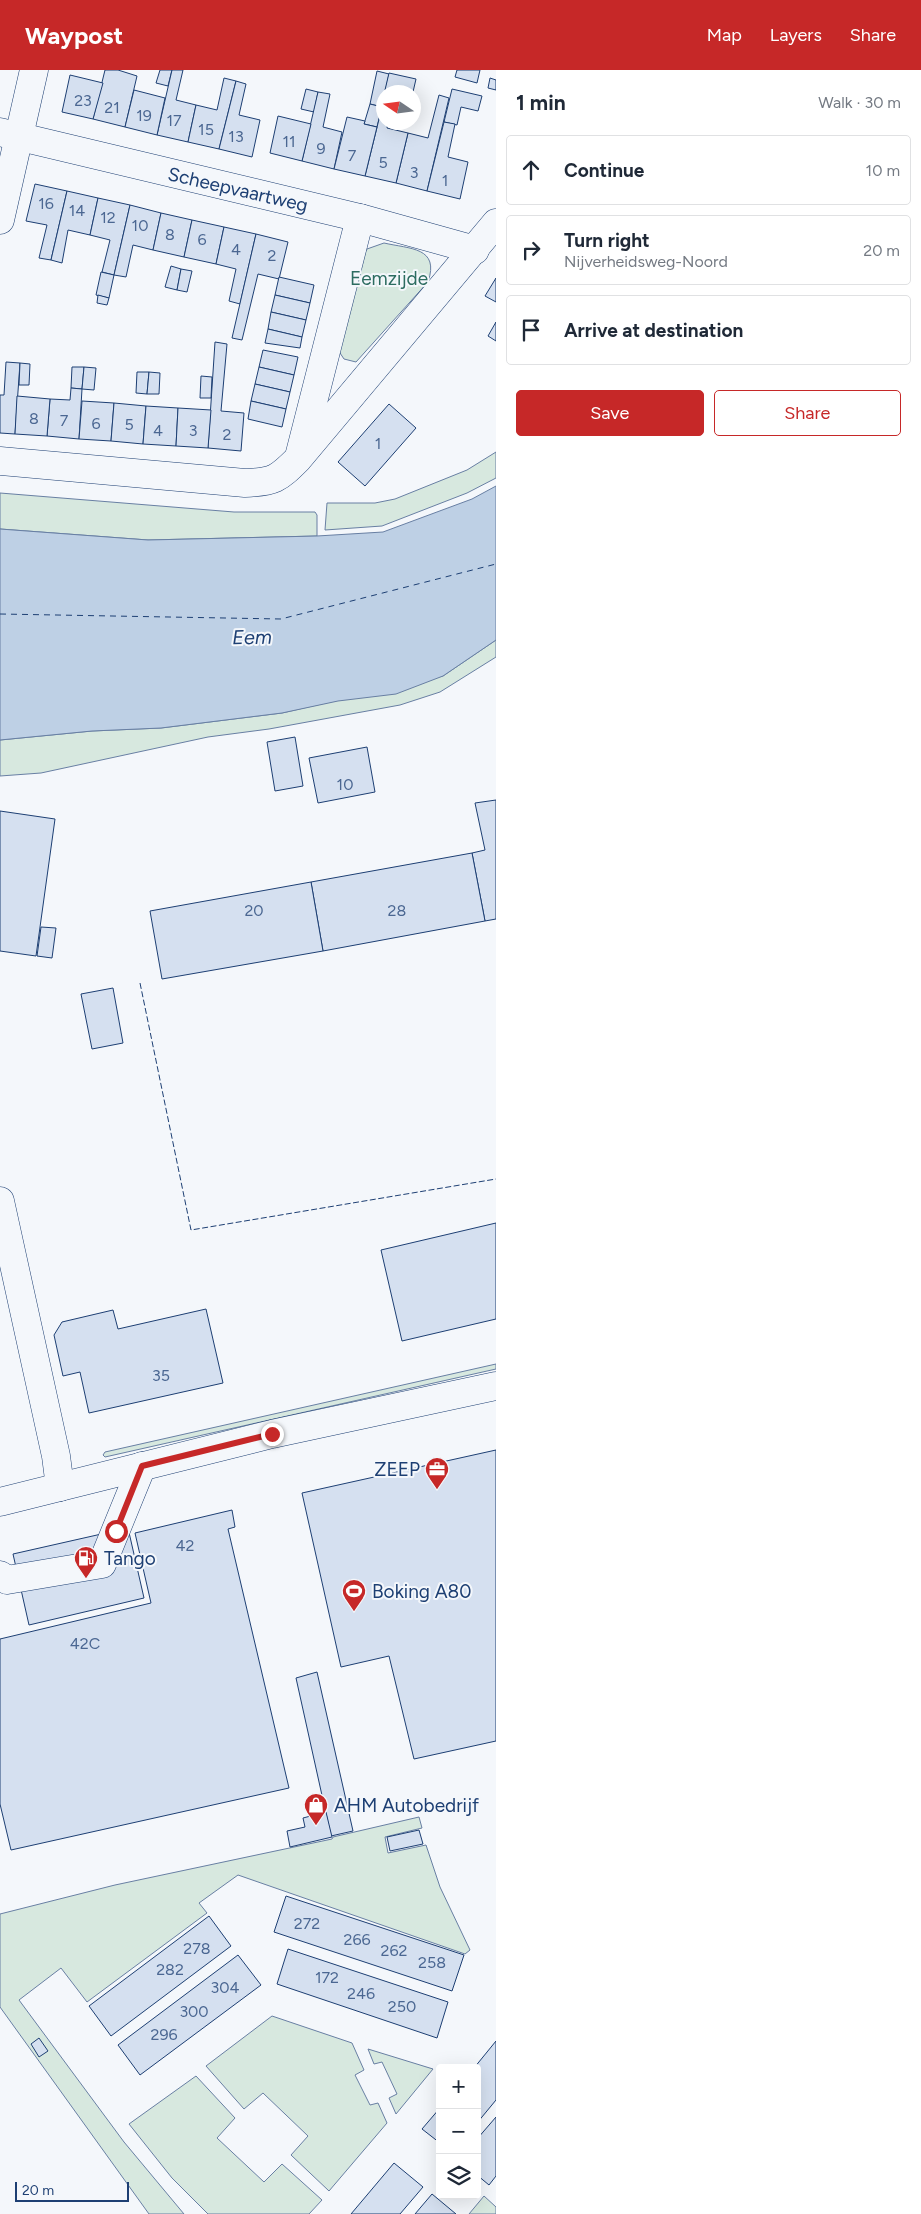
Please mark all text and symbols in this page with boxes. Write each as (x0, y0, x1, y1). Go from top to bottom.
text: Waypost (25, 21, 123, 50)
text: Map (707, 24, 742, 46)
text: Layers (770, 24, 822, 46)
text: Share (850, 24, 896, 46)
north arrow (376, 85, 421, 130)
text: 1 min (516, 90, 566, 115)
house number: 23 (74, 91, 92, 110)
text: Walk · 30 m (818, 93, 901, 112)
house number: 21 (104, 98, 120, 117)
house number: 19 (136, 106, 152, 125)
house number: 17 (166, 111, 182, 130)
house number: 15 (198, 120, 214, 139)
house number: 13 (228, 127, 244, 146)
house number: 11 (282, 132, 296, 151)
house number: 9 (316, 139, 326, 158)
house number: 7 (348, 146, 357, 165)
house number: 5 (378, 153, 388, 172)
icon: ahead (517, 156, 545, 184)
text: Continue (564, 159, 644, 182)
text: 10 m (866, 161, 900, 180)
street label: Scheepvaartweg (166, 162, 310, 217)
house number: 3 (410, 163, 418, 182)
house number: 1 (442, 171, 448, 190)
house number: 16 (38, 194, 54, 213)
house number: 14 (69, 201, 85, 220)
house number: 12 (100, 208, 116, 227)
house number: 10 (132, 216, 148, 235)
house number: 8 (165, 225, 175, 244)
text: Turn right (564, 229, 650, 252)
house number: 6 (197, 230, 207, 249)
icon: right (517, 236, 545, 264)
house number: 4 (231, 240, 241, 259)
text: 20 m (863, 241, 900, 260)
house number: 2 (268, 246, 276, 265)
text: Nijverheidsweg-Noord (564, 252, 728, 271)
park label: Eemzijde (350, 267, 428, 290)
icon: arrive (517, 316, 545, 344)
text: Arrive at destination (564, 319, 743, 342)
button: Save (516, 390, 704, 436)
button: Share (714, 390, 901, 436)
house number: 8 (29, 409, 39, 428)
house number: 7 (60, 411, 69, 430)
house number: 6 (91, 414, 101, 433)
house number: 5 (124, 415, 134, 434)
house number: 4 (153, 421, 163, 440)
house number: 3 (189, 421, 197, 440)
house number: 2 (223, 425, 231, 444)
house number: 1 (375, 434, 381, 453)
water label: Eem (232, 625, 272, 649)
house number: 10 (337, 775, 353, 794)
house number: 20 (244, 901, 264, 920)
house number: 28 (388, 901, 406, 920)
house number: 35 (152, 1366, 170, 1385)
route end (261, 1423, 284, 1446)
office icon: ZEEP (424, 1456, 450, 1490)
place label: ZEEP (374, 1458, 420, 1481)
route start (105, 1520, 128, 1543)
house number: 42 (176, 1536, 194, 1555)
fuel station icon: Tango (73, 1545, 99, 1579)
place label: Tango (104, 1547, 156, 1570)
sports icon: Boking A80 (341, 1578, 367, 1612)
place label: Boking A80 (372, 1580, 471, 1603)
house number: 42C (70, 1634, 100, 1653)
shop icon: AHM Autobedrijf (303, 1792, 329, 1826)
place label: AHM Autobedrijf (334, 1794, 479, 1817)
house number: 272 (294, 1914, 320, 1933)
house number: 266 (343, 1930, 371, 1949)
house number: 278 (183, 1939, 211, 1958)
house number: 262 (381, 1941, 407, 1960)
house number: 258 (418, 1953, 446, 1972)
house number: 282 (156, 1960, 184, 1979)
house number: 172 (315, 1968, 339, 1987)
house number: 304 (211, 1978, 240, 1997)
house number: 246 (347, 1984, 375, 2003)
house number: 250 (388, 1997, 416, 2016)
house number: 300 (179, 2002, 209, 2021)
house number: 296 (150, 2025, 178, 2044)
map controls (436, 2064, 481, 2199)
button: + (436, 2064, 481, 2109)
button: − (436, 2109, 481, 2154)
button: layers (436, 2154, 481, 2199)
scale bar (15, 2179, 129, 2202)
text: 20 m (22, 2182, 54, 2199)

